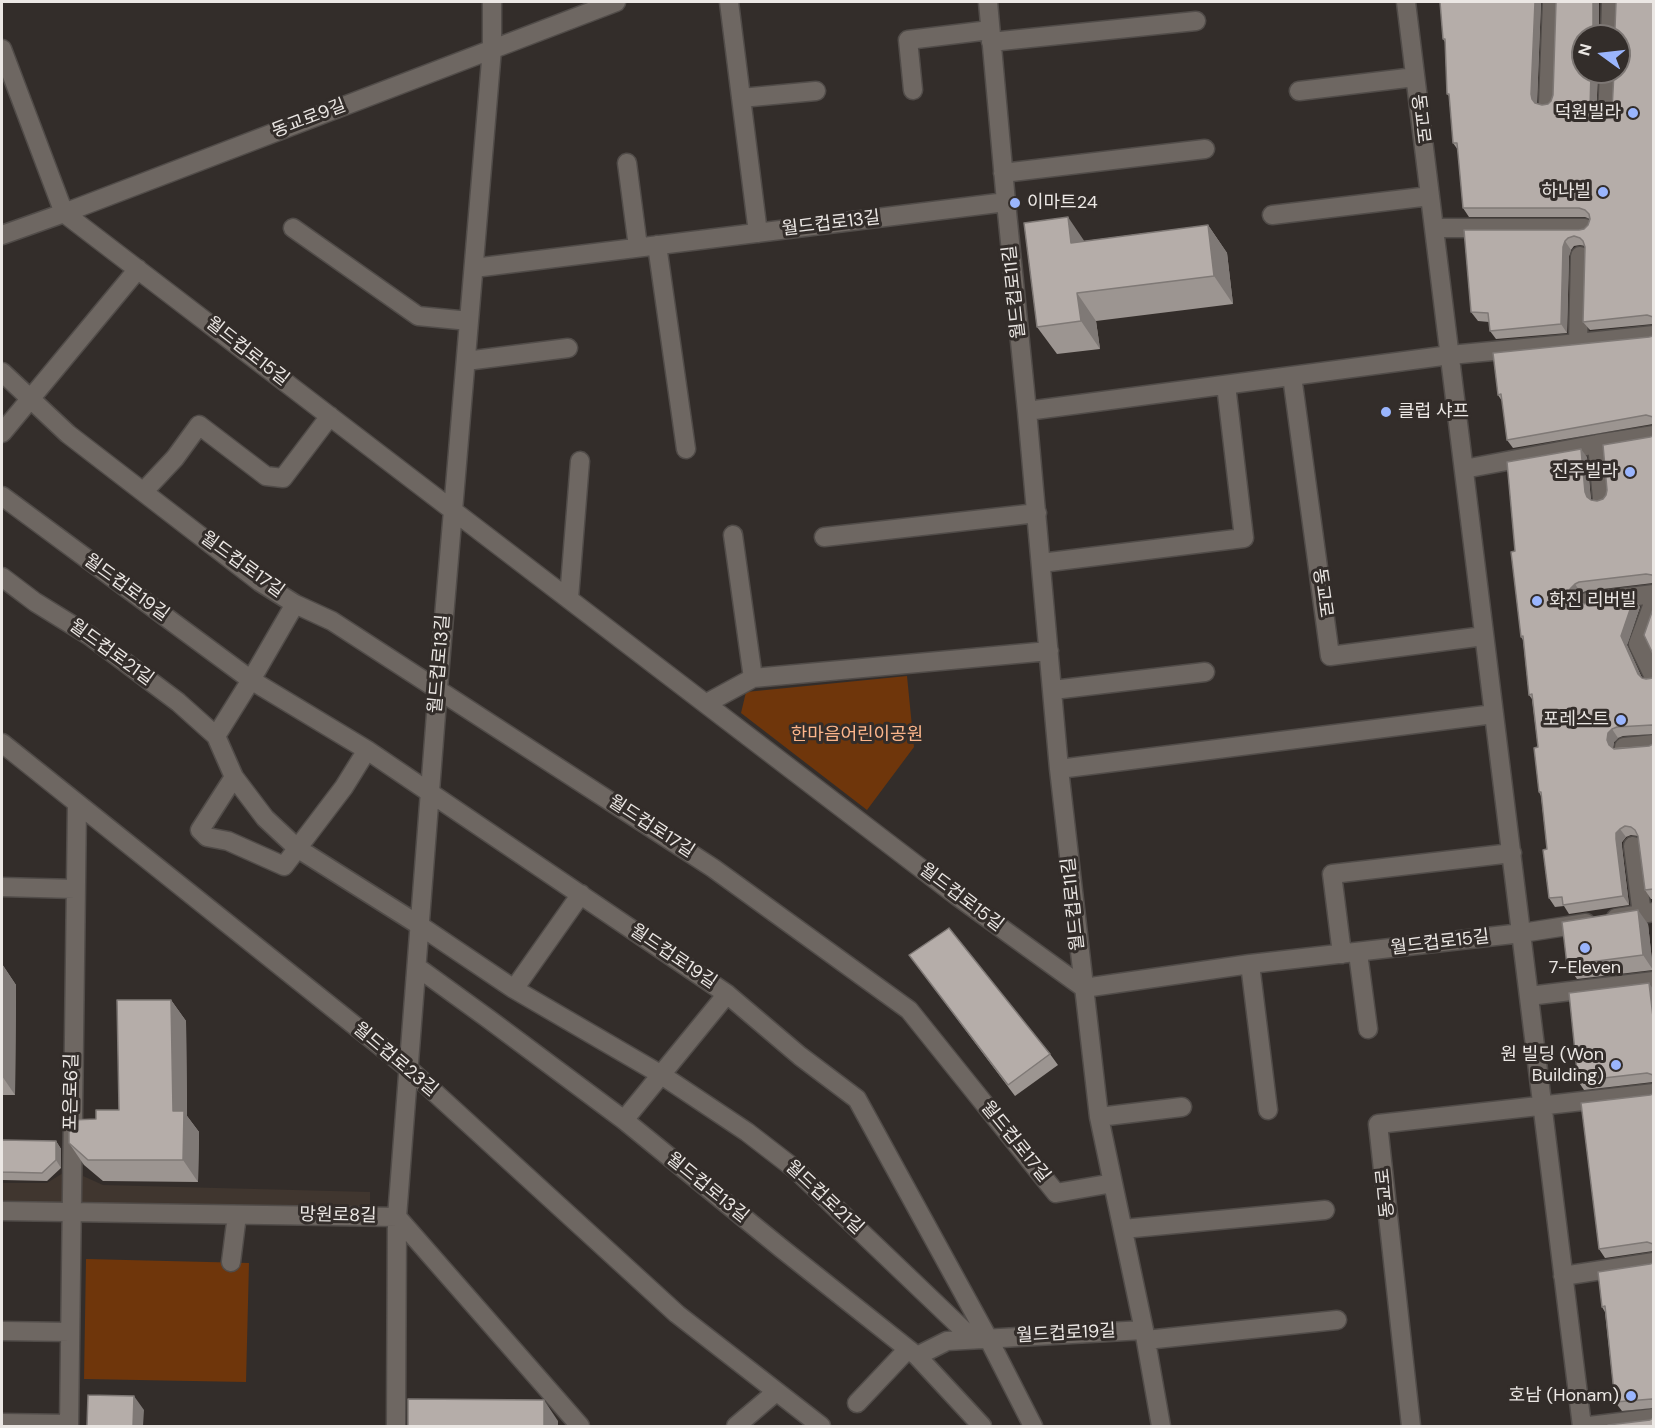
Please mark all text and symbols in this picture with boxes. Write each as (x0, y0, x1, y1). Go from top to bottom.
north arrow (1571, 24, 1631, 84)
text: N (1573, 41, 1597, 58)
street label: 동교로 (1406, 93, 1434, 145)
street label: 동교로9길 (269, 95, 349, 143)
place label: 덕원빌라 (1555, 102, 1621, 124)
marker: 덕원빌라 (1626, 106, 1640, 120)
place label: 하나빌 (1541, 181, 1591, 203)
marker: 하나빌 (1596, 185, 1610, 199)
place label: 이마트24 (1027, 192, 1098, 214)
marker: 이마트24 (1008, 196, 1022, 210)
street label: 월드컵로13길 (781, 207, 881, 241)
street label: 월드컵로11길 (999, 244, 1031, 340)
street label: 월드컵로15길 (201, 313, 293, 391)
place label: 클럽 샤프 (1398, 401, 1469, 423)
marker: 클럽 샤프 (1379, 405, 1393, 419)
place label: 진주빌라 (1552, 461, 1618, 483)
marker: 진주빌라 (1623, 465, 1637, 479)
street label: 월드컵로17길 (196, 527, 288, 603)
street label: 월드컵로19길 (79, 550, 173, 626)
street label: 동교로 (1308, 567, 1336, 619)
place label: 화진 리버빌 (1549, 590, 1637, 612)
marker: 화진 리버빌 (1530, 594, 1544, 608)
street label: 월드컵로13길 (425, 614, 455, 714)
street label: 월드컵로21길 (65, 615, 157, 691)
place label: 포레스트 (1543, 709, 1609, 731)
marker: 포레스트 (1614, 713, 1628, 727)
park label: 한마음어린이공원 (791, 724, 923, 746)
street label: 월드컵로17길 (604, 791, 698, 863)
street label: 월드컵로11길 (1058, 856, 1090, 952)
street label: 월드컵로15길 (915, 859, 1007, 937)
street label: 월드컵로19길 (626, 920, 720, 994)
street label: 월드컵로15길 (1389, 926, 1491, 960)
marker: 7-Eleven (1578, 941, 1592, 955)
place label: 7-Eleven (1549, 957, 1621, 979)
street label: 월드컵로23길 (348, 1018, 442, 1102)
place label: 원 빌딩 (Won Building) (1501, 1044, 1604, 1086)
street label: 포은로6길 (61, 1053, 83, 1131)
marker: 원 빌딩 (Won Building) (1609, 1058, 1623, 1072)
street label: 월드컵로17길 (976, 1097, 1054, 1187)
street label: 월드컵로13길 (662, 1148, 752, 1228)
street label: 월드컵로21길 (781, 1156, 867, 1240)
street label: 동교로 (1373, 1167, 1399, 1219)
street label: 망원로8길 (299, 1205, 377, 1227)
street label: 월드컵로19길 (1016, 1321, 1116, 1347)
place label: 호남 (Honam) (1509, 1385, 1619, 1407)
marker: 호남 (Honam) (1624, 1389, 1638, 1403)

